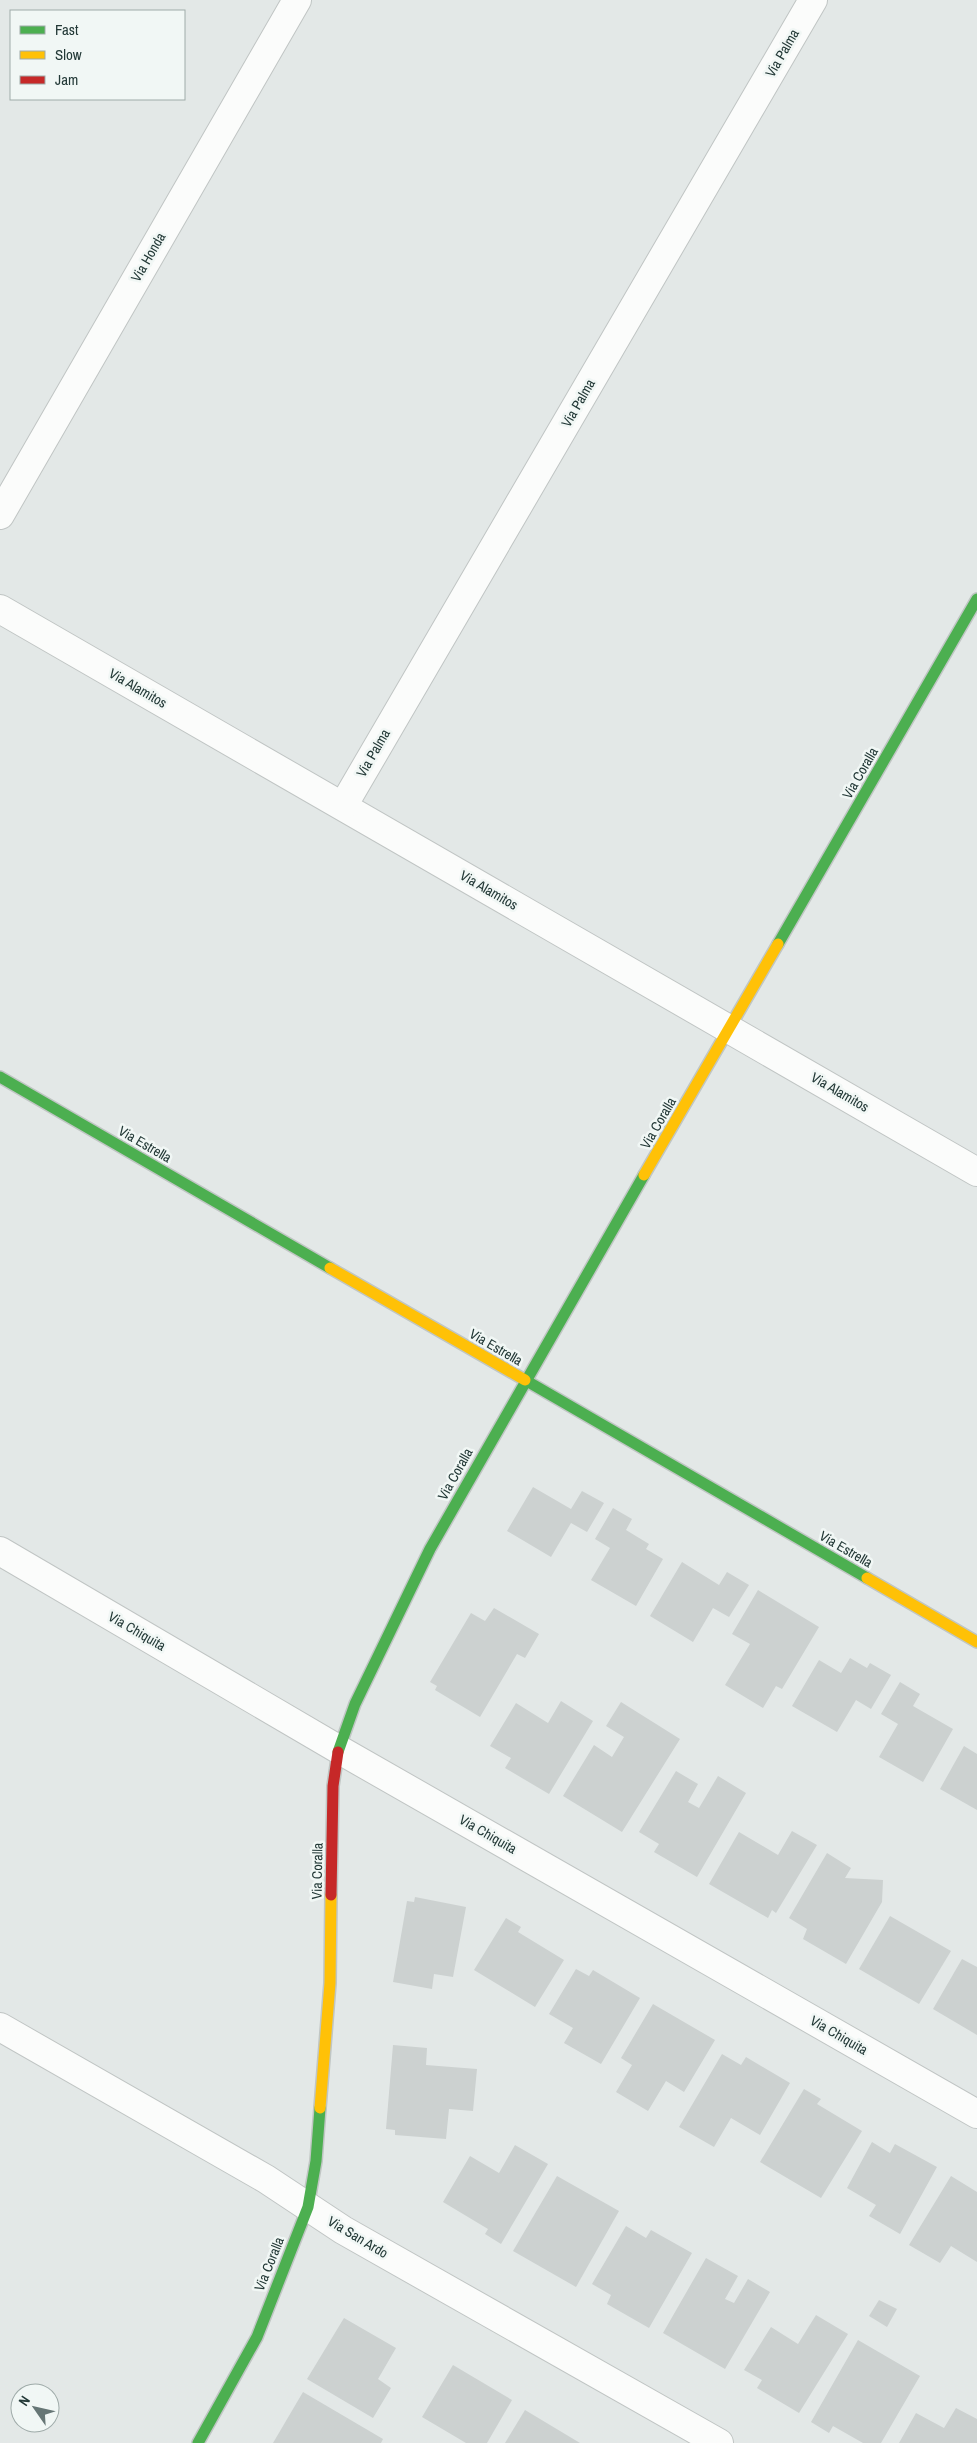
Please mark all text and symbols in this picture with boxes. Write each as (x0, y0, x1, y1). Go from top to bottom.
legend (10, 10, 185, 100)
text: Fast (55, 19, 79, 40)
street label: Via Palma (761, 25, 803, 80)
text: Slow (55, 44, 82, 65)
text: Jam (55, 69, 78, 90)
street label: Via Honda (127, 229, 170, 285)
street label: Via Palma (557, 375, 599, 430)
street label: Via Alamitos (106, 664, 171, 712)
street label: Via Palma (352, 725, 394, 780)
street label: Via Coralla (838, 743, 882, 802)
street label: Via Alamitos (457, 866, 522, 914)
street label: Via Alamitos (808, 1068, 873, 1116)
street label: Via Coralla (636, 1093, 680, 1152)
street label: Via Estrella (115, 1122, 175, 1167)
street label: Via Estrella (466, 1325, 526, 1370)
street label: Via Coralla (433, 1444, 477, 1503)
street label: Via Estrella (816, 1527, 876, 1572)
street label: Via Chiquita (105, 1607, 170, 1655)
street label: Via Chiquita (456, 1810, 521, 1858)
street label: Via Coralla (308, 1842, 327, 1899)
street label: Via Chiquita (807, 2011, 872, 2059)
street label: Via San Ardo (324, 2212, 392, 2262)
street label: Via Coralla (250, 2234, 288, 2294)
north arrow (10, 2383, 60, 2433)
text: N (14, 2392, 34, 2409)

